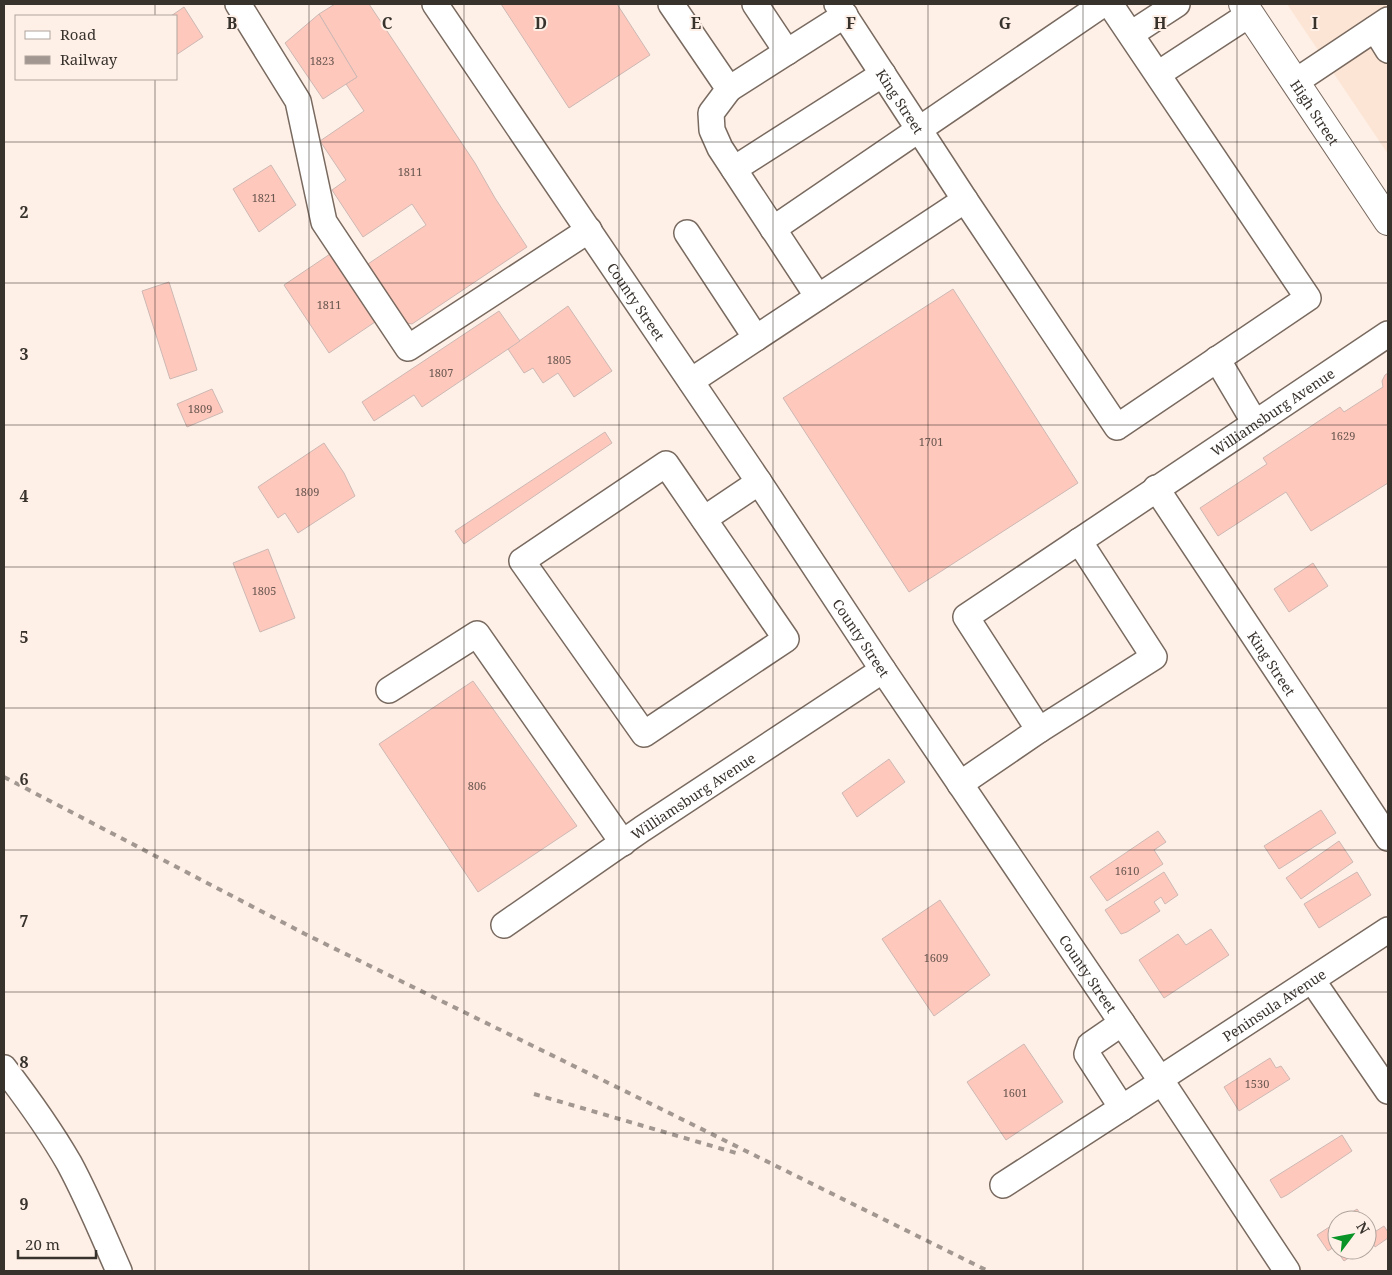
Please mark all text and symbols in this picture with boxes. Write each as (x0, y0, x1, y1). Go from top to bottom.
text: B (227, 12, 238, 34)
text: C (382, 12, 393, 34)
text: D (535, 12, 547, 34)
text: E (691, 12, 701, 34)
text: F (846, 12, 856, 34)
text: G (999, 12, 1011, 34)
text: H (1153, 12, 1167, 34)
text: I (1312, 12, 1318, 34)
legend (15, 15, 178, 80)
text: Road (60, 24, 96, 44)
text: Railway (60, 49, 118, 69)
house number: 1823 (310, 53, 334, 68)
street label: King Street (872, 65, 929, 137)
street label: High Street (1287, 76, 1344, 149)
house number: 1811 (398, 164, 422, 179)
house number: 1821 (252, 190, 276, 205)
text: 2 (19, 201, 29, 223)
street label: County Street (603, 258, 670, 344)
house number: 1811 (317, 297, 341, 312)
text: 3 (19, 343, 29, 365)
house number: 1805 (547, 352, 571, 367)
street label: Williamsburg Avenue (1207, 363, 1338, 460)
house number: 1807 (429, 365, 453, 380)
house number: 1809 (188, 401, 212, 416)
house number: 1629 (1331, 428, 1355, 443)
house number: 1701 (919, 434, 943, 449)
house number: 1809 (295, 484, 319, 499)
text: 4 (19, 485, 29, 507)
house number: 1805 (252, 583, 276, 598)
street label: County Street (829, 595, 895, 681)
text: 5 (19, 626, 29, 648)
street label: King Street (1244, 627, 1300, 699)
street label: Williamsburg Avenue (627, 748, 759, 843)
text: 6 (19, 768, 29, 790)
house number: 806 (468, 778, 486, 793)
house number: 1610 (1115, 863, 1139, 878)
text: 7 (19, 910, 29, 932)
street label: County Street (1055, 931, 1122, 1016)
house number: 1609 (924, 950, 948, 965)
street label: Peninsula Avenue (1219, 964, 1329, 1045)
text: 8 (19, 1051, 29, 1073)
house number: 1530 (1245, 1076, 1269, 1091)
house number: 1601 (1003, 1085, 1027, 1100)
text: 9 (19, 1193, 29, 1215)
north arrow (1327, 1210, 1377, 1260)
text: N (1352, 1218, 1374, 1238)
scale bar (18, 1228, 95, 1260)
text: 20 m (25, 1234, 60, 1254)

